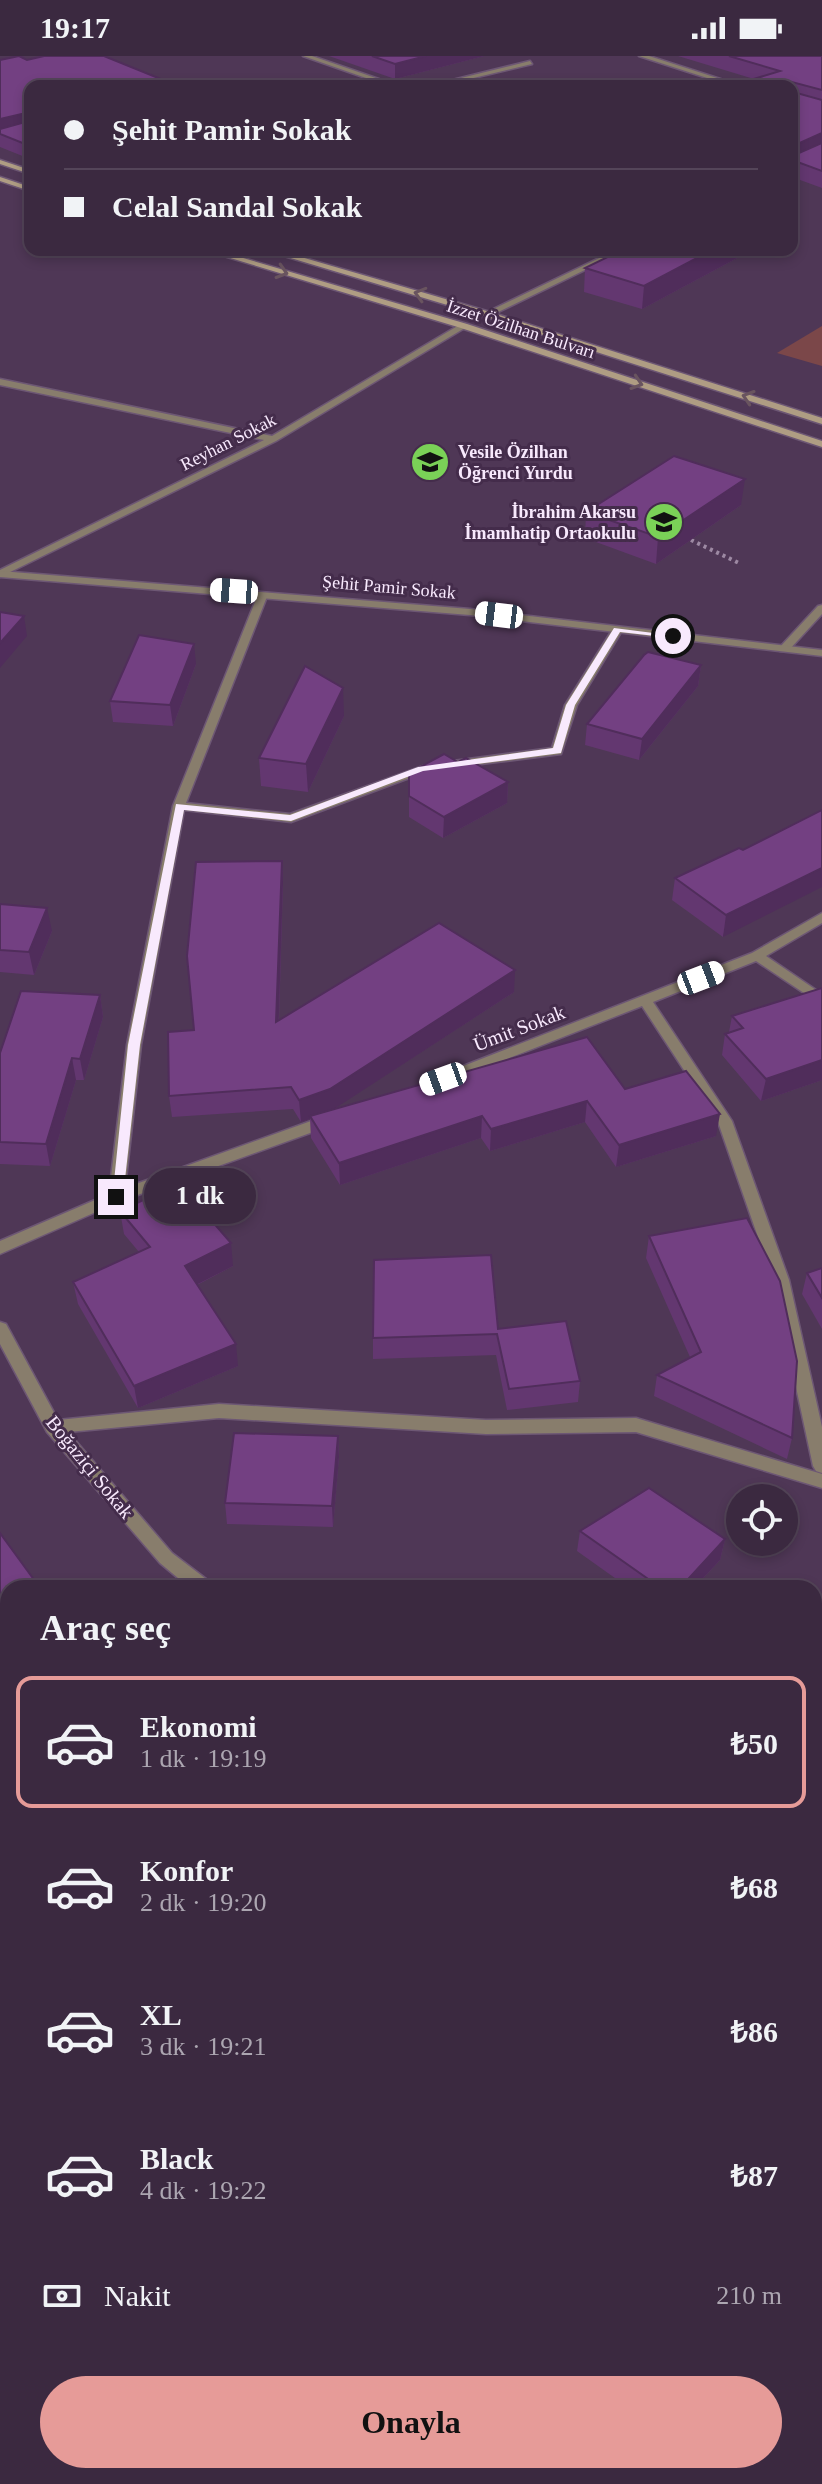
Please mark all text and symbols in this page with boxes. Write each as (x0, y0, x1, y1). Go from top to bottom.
text: 19:17 (40, 11, 110, 44)
text: Şehit Pamir Sokak (112, 113, 352, 146)
text: Celal Sandal Sokak (112, 190, 362, 223)
one-way arrow (275, 263, 289, 279)
one-way arrow (413, 287, 427, 303)
street label: İzzet Özilhan Bulvarı (444, 296, 598, 362)
one-way arrow (630, 374, 644, 390)
one-way arrow (741, 391, 755, 407)
street label: Reyhan Sokak (177, 409, 279, 475)
school or university icon: Vesile Özilhan Öğrenci Yurdu (409, 441, 451, 483)
place label: Vesile Özilhan Öğrenci Yurdu (458, 442, 573, 483)
school or university icon: İbrahim Akarsu İmamhatip Ortaokulu (643, 501, 685, 543)
place label: İbrahim Akarsu İmamhatip Ortaokulu (464, 502, 636, 543)
street label: Şehit Pamir Sokak (321, 571, 457, 603)
car (209, 577, 259, 605)
car (474, 600, 524, 630)
route start (655, 618, 691, 654)
car (674, 958, 728, 998)
street label: Ümit Sokak (470, 1001, 568, 1055)
car (416, 1060, 470, 1098)
callout: 1 dk (144, 1169, 256, 1225)
route end (98, 1179, 134, 1215)
text: 1 dk (176, 1181, 224, 1210)
street label: Boğaziçi Sokak (41, 1411, 138, 1524)
map controls (726, 1484, 798, 1556)
button: locate (726, 1484, 798, 1556)
text: Araç seç (40, 1608, 171, 1648)
icon: car (44, 1706, 116, 1778)
text: Ekonomi (140, 1710, 257, 1743)
text: ₺50 (731, 1727, 778, 1760)
text: 1 dk · 19:19 (140, 1744, 266, 1773)
icon: car (44, 1850, 116, 1922)
text: Konfor (140, 1854, 233, 1887)
text: ₺68 (731, 1871, 778, 1904)
text: 2 dk · 19:20 (140, 1888, 266, 1917)
icon: car (44, 1994, 116, 2066)
text: XL (140, 1998, 182, 2031)
text: ₺86 (731, 2015, 778, 2048)
text: 3 dk · 19:21 (140, 2032, 266, 2061)
icon: car (44, 2138, 116, 2210)
text: Black (140, 2142, 213, 2175)
text: ₺87 (731, 2159, 778, 2192)
text: 4 dk · 19:22 (140, 2176, 266, 2205)
icon: cash (40, 2274, 84, 2318)
text: Nakit (104, 2279, 171, 2312)
text: 210 m (716, 2281, 782, 2310)
button: Onayla (40, 2376, 782, 2468)

